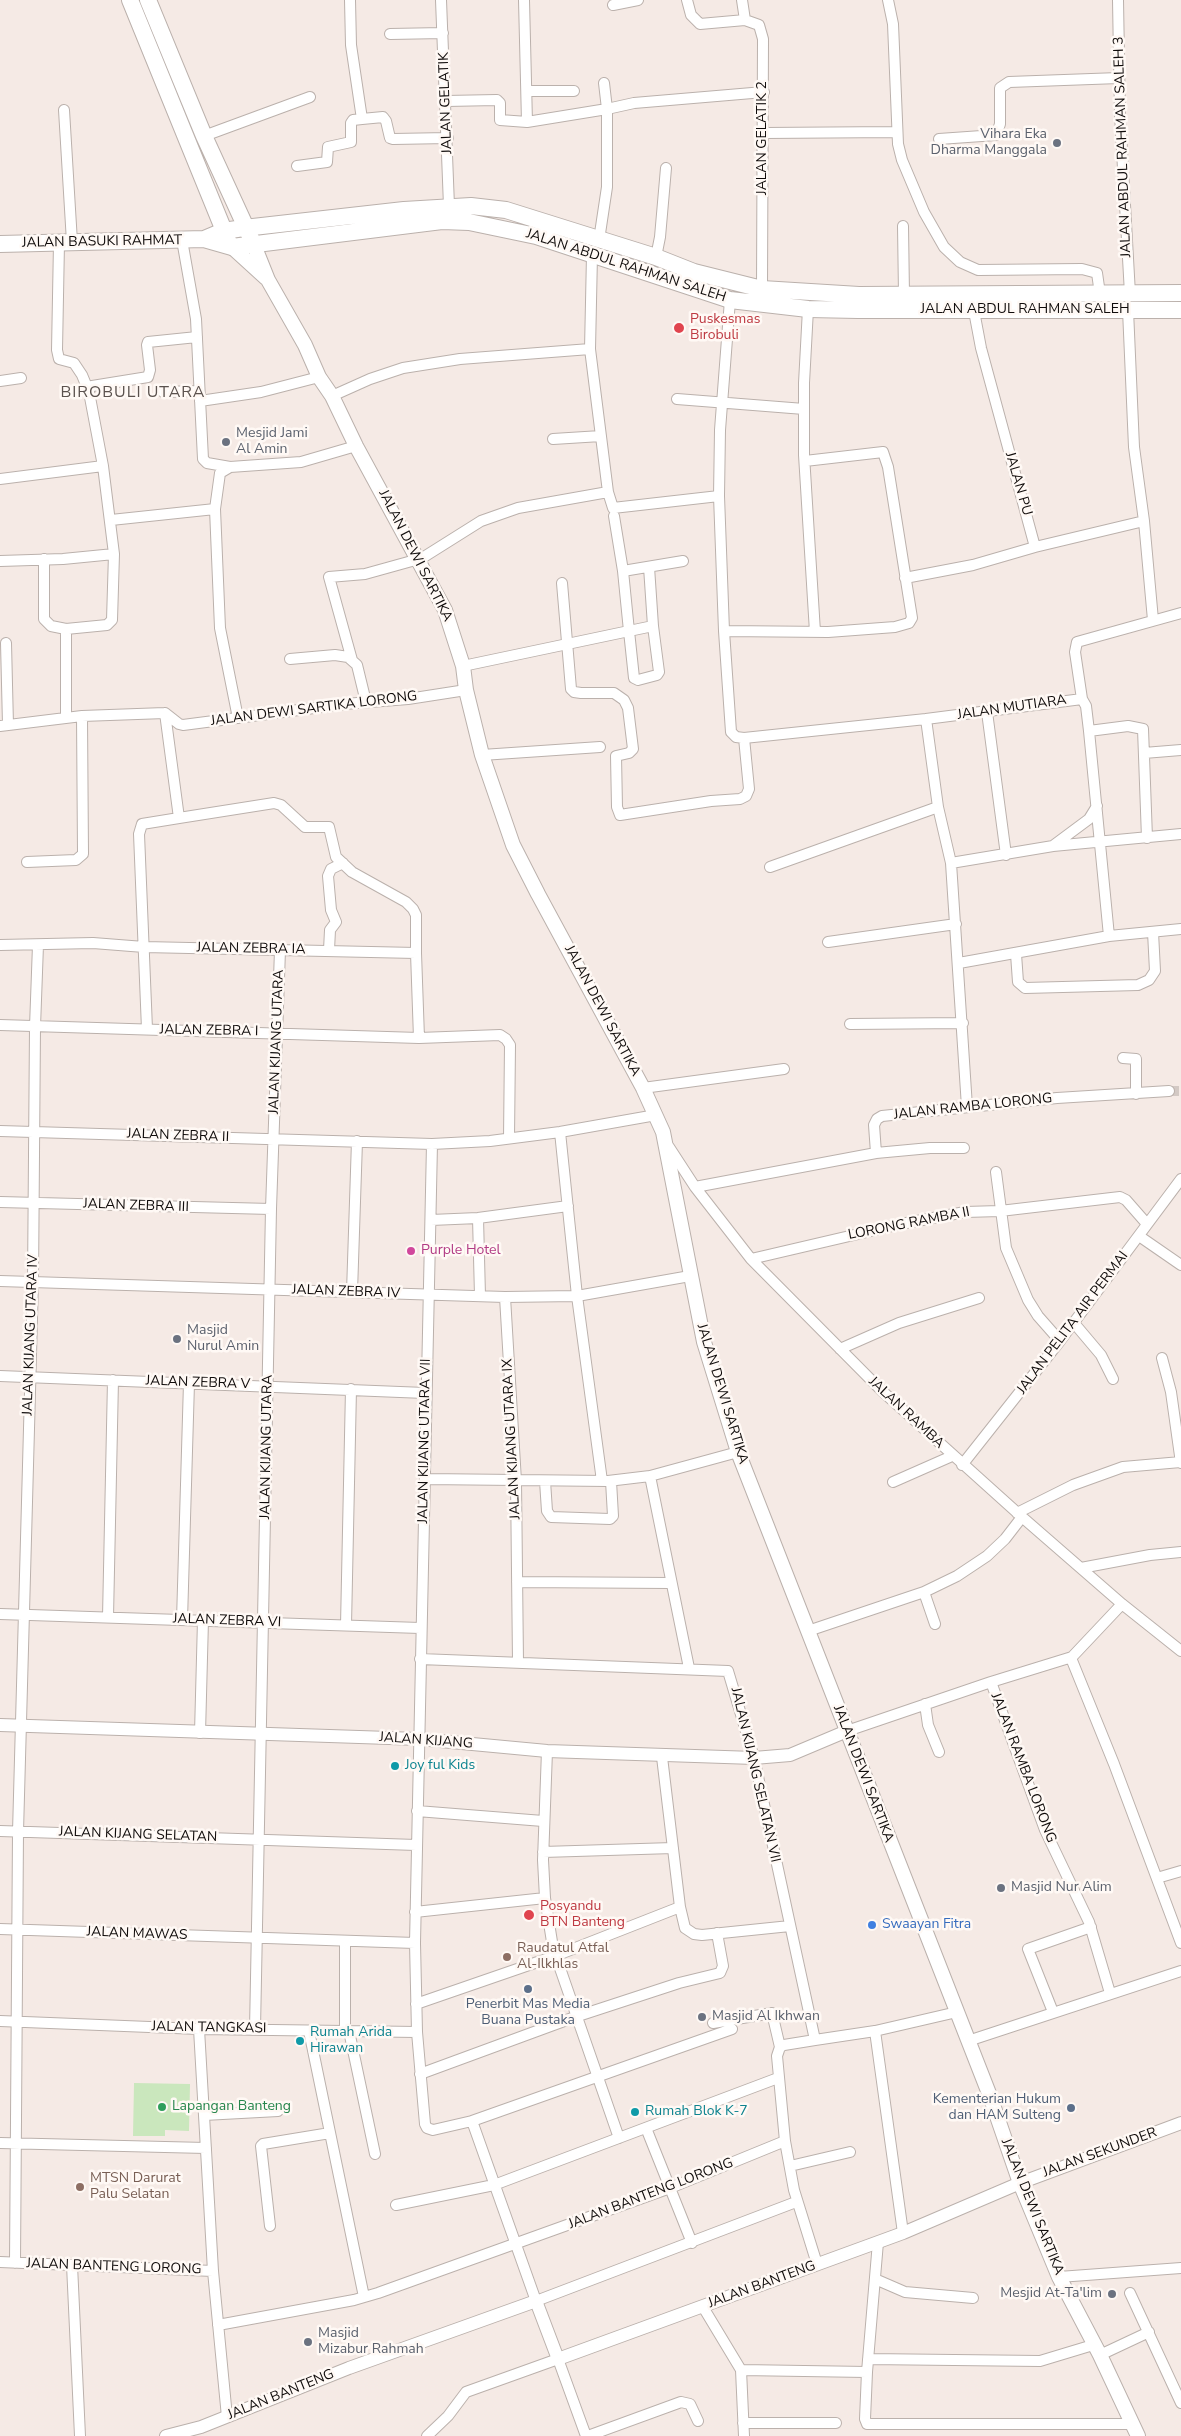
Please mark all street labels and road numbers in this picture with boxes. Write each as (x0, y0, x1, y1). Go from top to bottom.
street label: JALAN ABDUL RAHMAN SALEH 3 (1111, 36, 1135, 258)
street label: JALAN GELATIK (436, 52, 456, 154)
street label: JALAN GELATIK 2 (755, 81, 771, 195)
street label: JALAN ABDUL RAHMAN SALEH (524, 226, 728, 306)
street label: JALAN BASUKI RAHMAT (22, 232, 182, 252)
street label: JALAN ABDUL RAHMAN SALEH (920, 302, 1130, 318)
street label: JALAN PU (1001, 450, 1035, 518)
street label: JALAN DEWI SARTIKA (374, 487, 456, 625)
street label: JALAN DEWI SARTIKA LORONG (210, 688, 418, 730)
street label: JALAN MUTIARA (956, 692, 1068, 724)
street label: JALAN ZEBRA IA (196, 940, 306, 958)
street label: JALAN DEWI SARTIKA (560, 943, 644, 1079)
street label: JALAN KIJANG UTARA (266, 969, 288, 1115)
street label: JALAN ZEBRA I (160, 1022, 258, 1040)
street label: JALAN RAMBA LORONG (893, 1090, 1053, 1124)
street label: JALAN ZEBRA II (127, 1126, 229, 1146)
street label: JALAN ZEBRA III (83, 1196, 189, 1216)
street label: LORONG RAMBA II (847, 1204, 971, 1244)
street label: JALAN PELITA AIR PERMAI (1014, 1248, 1132, 1398)
street label: JALAN KIJANG UTARA IV (20, 1254, 42, 1416)
street label: JALAN ZEBRA IV (292, 1282, 400, 1302)
street label: JALAN DEWI SARTIKA (693, 1322, 751, 1466)
street label: JALAN KIJANG UTARA VII (415, 1358, 435, 1524)
street label: JALAN KIJANG UTARA IX (499, 1358, 525, 1520)
street label: JALAN ZEBRA V (145, 1373, 251, 1393)
street label: JALAN RAMBA (865, 1374, 947, 1452)
street label: JALAN KIJANG UTARA (257, 1375, 277, 1519)
street label: JALAN ZEBRA VI (173, 1611, 281, 1631)
street label: JALAN KIJANG SELATAN VII (727, 1686, 783, 1864)
street label: JALAN RAMBA LORONG (987, 1691, 1059, 1845)
street label: JALAN DEWI SARTIKA (829, 1703, 897, 1845)
street label: JALAN KIJANG (379, 1729, 473, 1753)
street label: JALAN KIJANG SELATAN (58, 1824, 218, 1846)
street label: JALAN MAWAS (86, 1924, 188, 1944)
street label: JALAN TANGKASI (151, 2019, 267, 2037)
street label: JALAN SEKUNDER (1041, 2125, 1159, 2181)
street label: JALAN DEWI SARTIKA (997, 2136, 1067, 2278)
street label: JALAN BANTENG LORONG (566, 2155, 736, 2233)
street label: JALAN BANTENG LORONG (26, 2256, 202, 2278)
street label: JALAN BANTENG (706, 2258, 818, 2312)
street label: JALAN BANTENG (225, 2366, 337, 2424)

